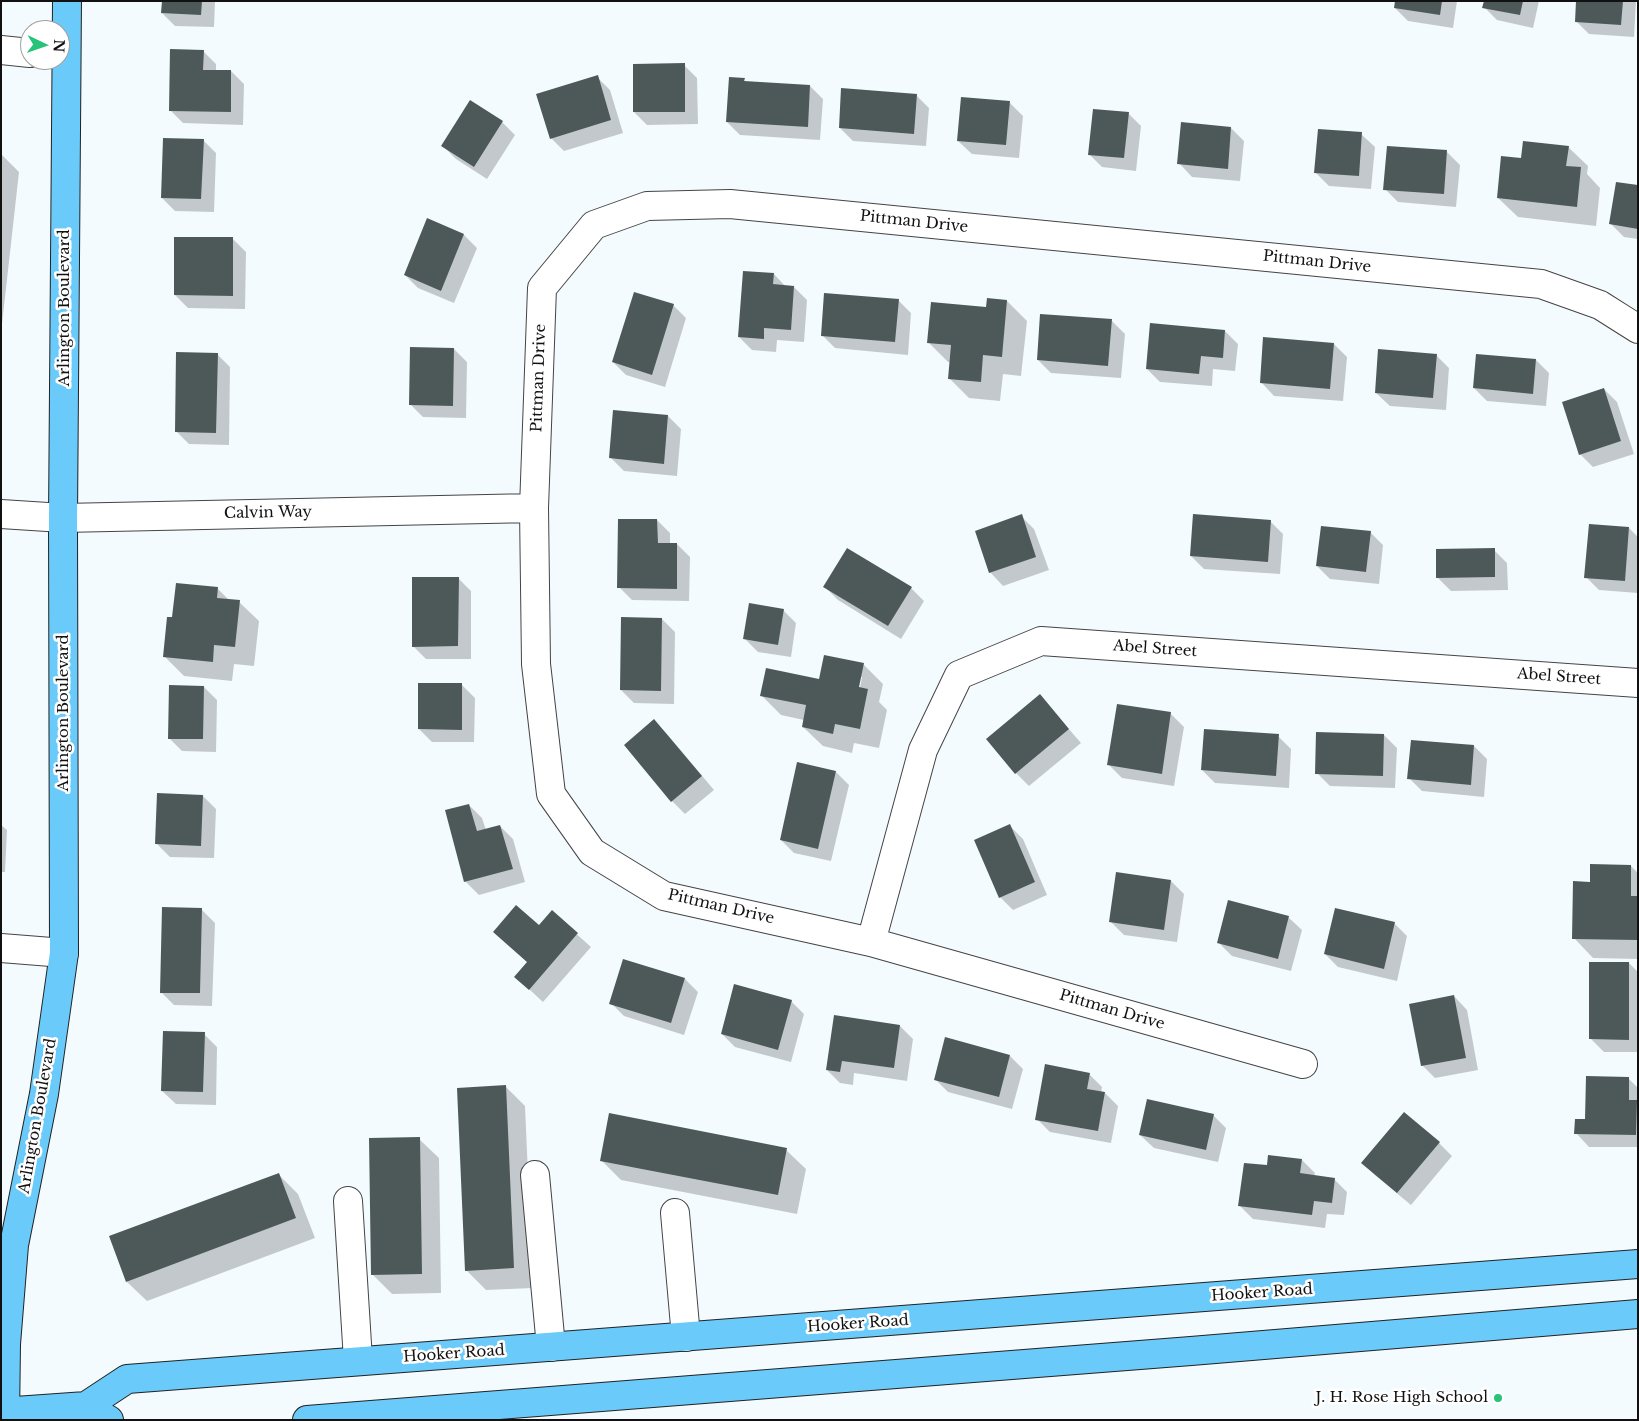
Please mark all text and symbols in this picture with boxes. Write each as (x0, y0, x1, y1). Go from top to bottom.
north arrow (20, 20, 70, 70)
text: N (50, 39, 68, 53)
street label: Pittman Drive (859, 207, 969, 237)
street label: Arlington Boulevard (56, 229, 74, 387)
street label: Pittman Drive (1262, 247, 1372, 277)
street label: Pittman Drive (528, 323, 550, 433)
street label: Calvin Way (224, 503, 312, 523)
street label: Arlington Boulevard (55, 634, 73, 792)
street label: Abel Street (1112, 637, 1198, 661)
street label: Abel Street (1516, 665, 1602, 689)
street label: Pittman Drive (666, 886, 776, 928)
street label: Pittman Drive (1057, 986, 1167, 1034)
street label: Arlington Boulevard (15, 1037, 61, 1195)
street label: Hooker Road (1211, 1280, 1313, 1306)
street label: Hooker Road (807, 1311, 909, 1337)
street label: Hooker Road (403, 1341, 505, 1367)
place label: J. H. Rose High School (1316, 1389, 1488, 1407)
marker: J. H. Rose High School (1492, 1392, 1504, 1404)

